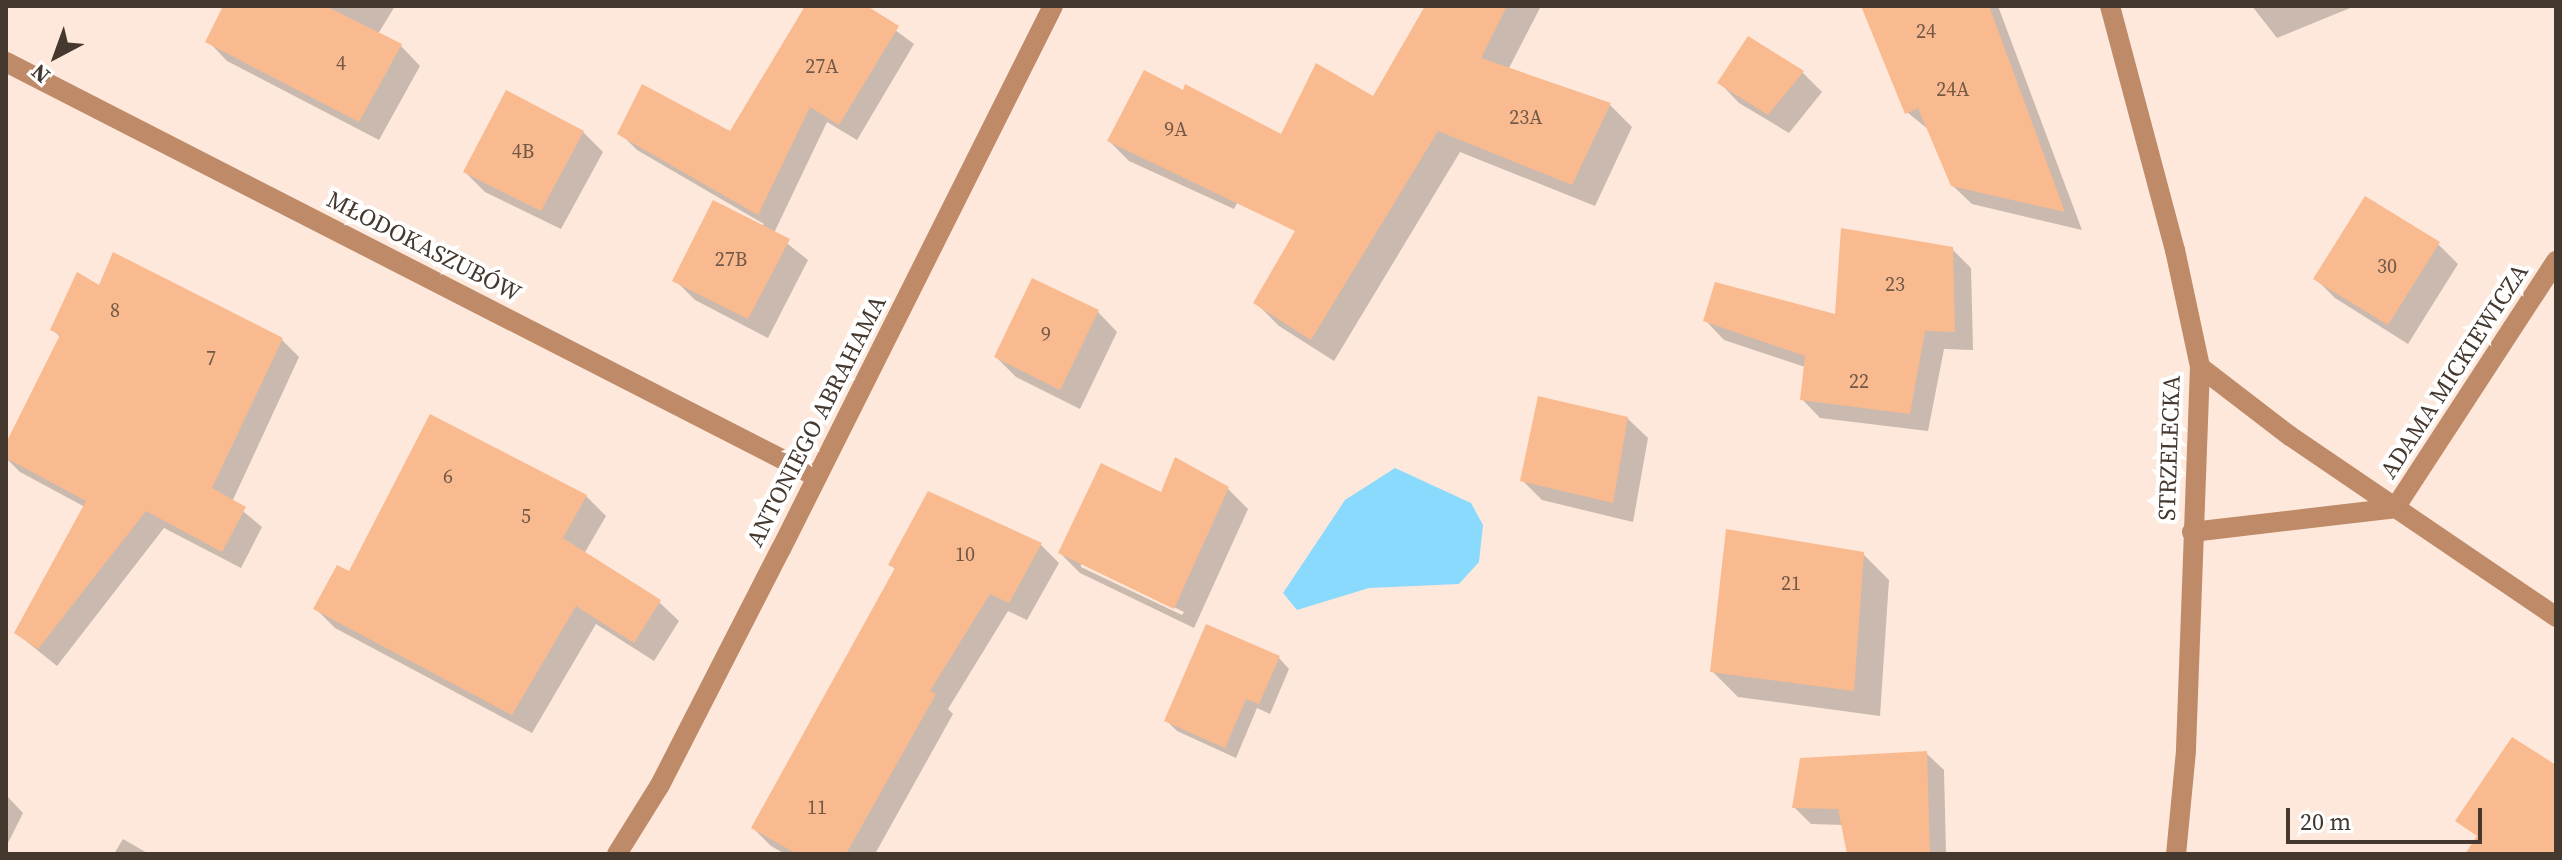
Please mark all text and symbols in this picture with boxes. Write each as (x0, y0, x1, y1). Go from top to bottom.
north arrow (16, 16, 96, 96)
house number: 24 (1916, 19, 1936, 43)
house number: 4 (336, 51, 346, 75)
house number: 27A (805, 54, 839, 78)
text: N (24, 58, 56, 91)
house number: 24A (1936, 77, 1970, 101)
house number: 23A (1509, 105, 1543, 129)
house number: 9A (1164, 117, 1188, 141)
house number: 4B (512, 139, 534, 163)
street label: MŁODOKASZUBÓW (322, 185, 526, 307)
house number: 27B (715, 247, 747, 271)
house number: 30 (2377, 254, 2397, 278)
street label: ADAMA MICKIEWICZA (2374, 258, 2534, 484)
house number: 23 (1885, 272, 1905, 296)
street label: ANTONIEGO ABRAHAMA (740, 291, 892, 551)
house number: 8 (110, 298, 120, 322)
house number: 9 (1041, 322, 1051, 346)
house number: 7 (206, 346, 216, 370)
house number: 22 (1849, 369, 1869, 393)
street label: STRZELECKA (2152, 375, 2186, 521)
house number: 6 (443, 464, 453, 488)
house number: 5 (521, 504, 531, 528)
house number: 10 (955, 542, 975, 566)
house number: 21 (1781, 571, 1801, 595)
scale bar (2290, 792, 2486, 842)
house number: 11 (807, 795, 827, 819)
text: 20 m (2300, 805, 2351, 838)

